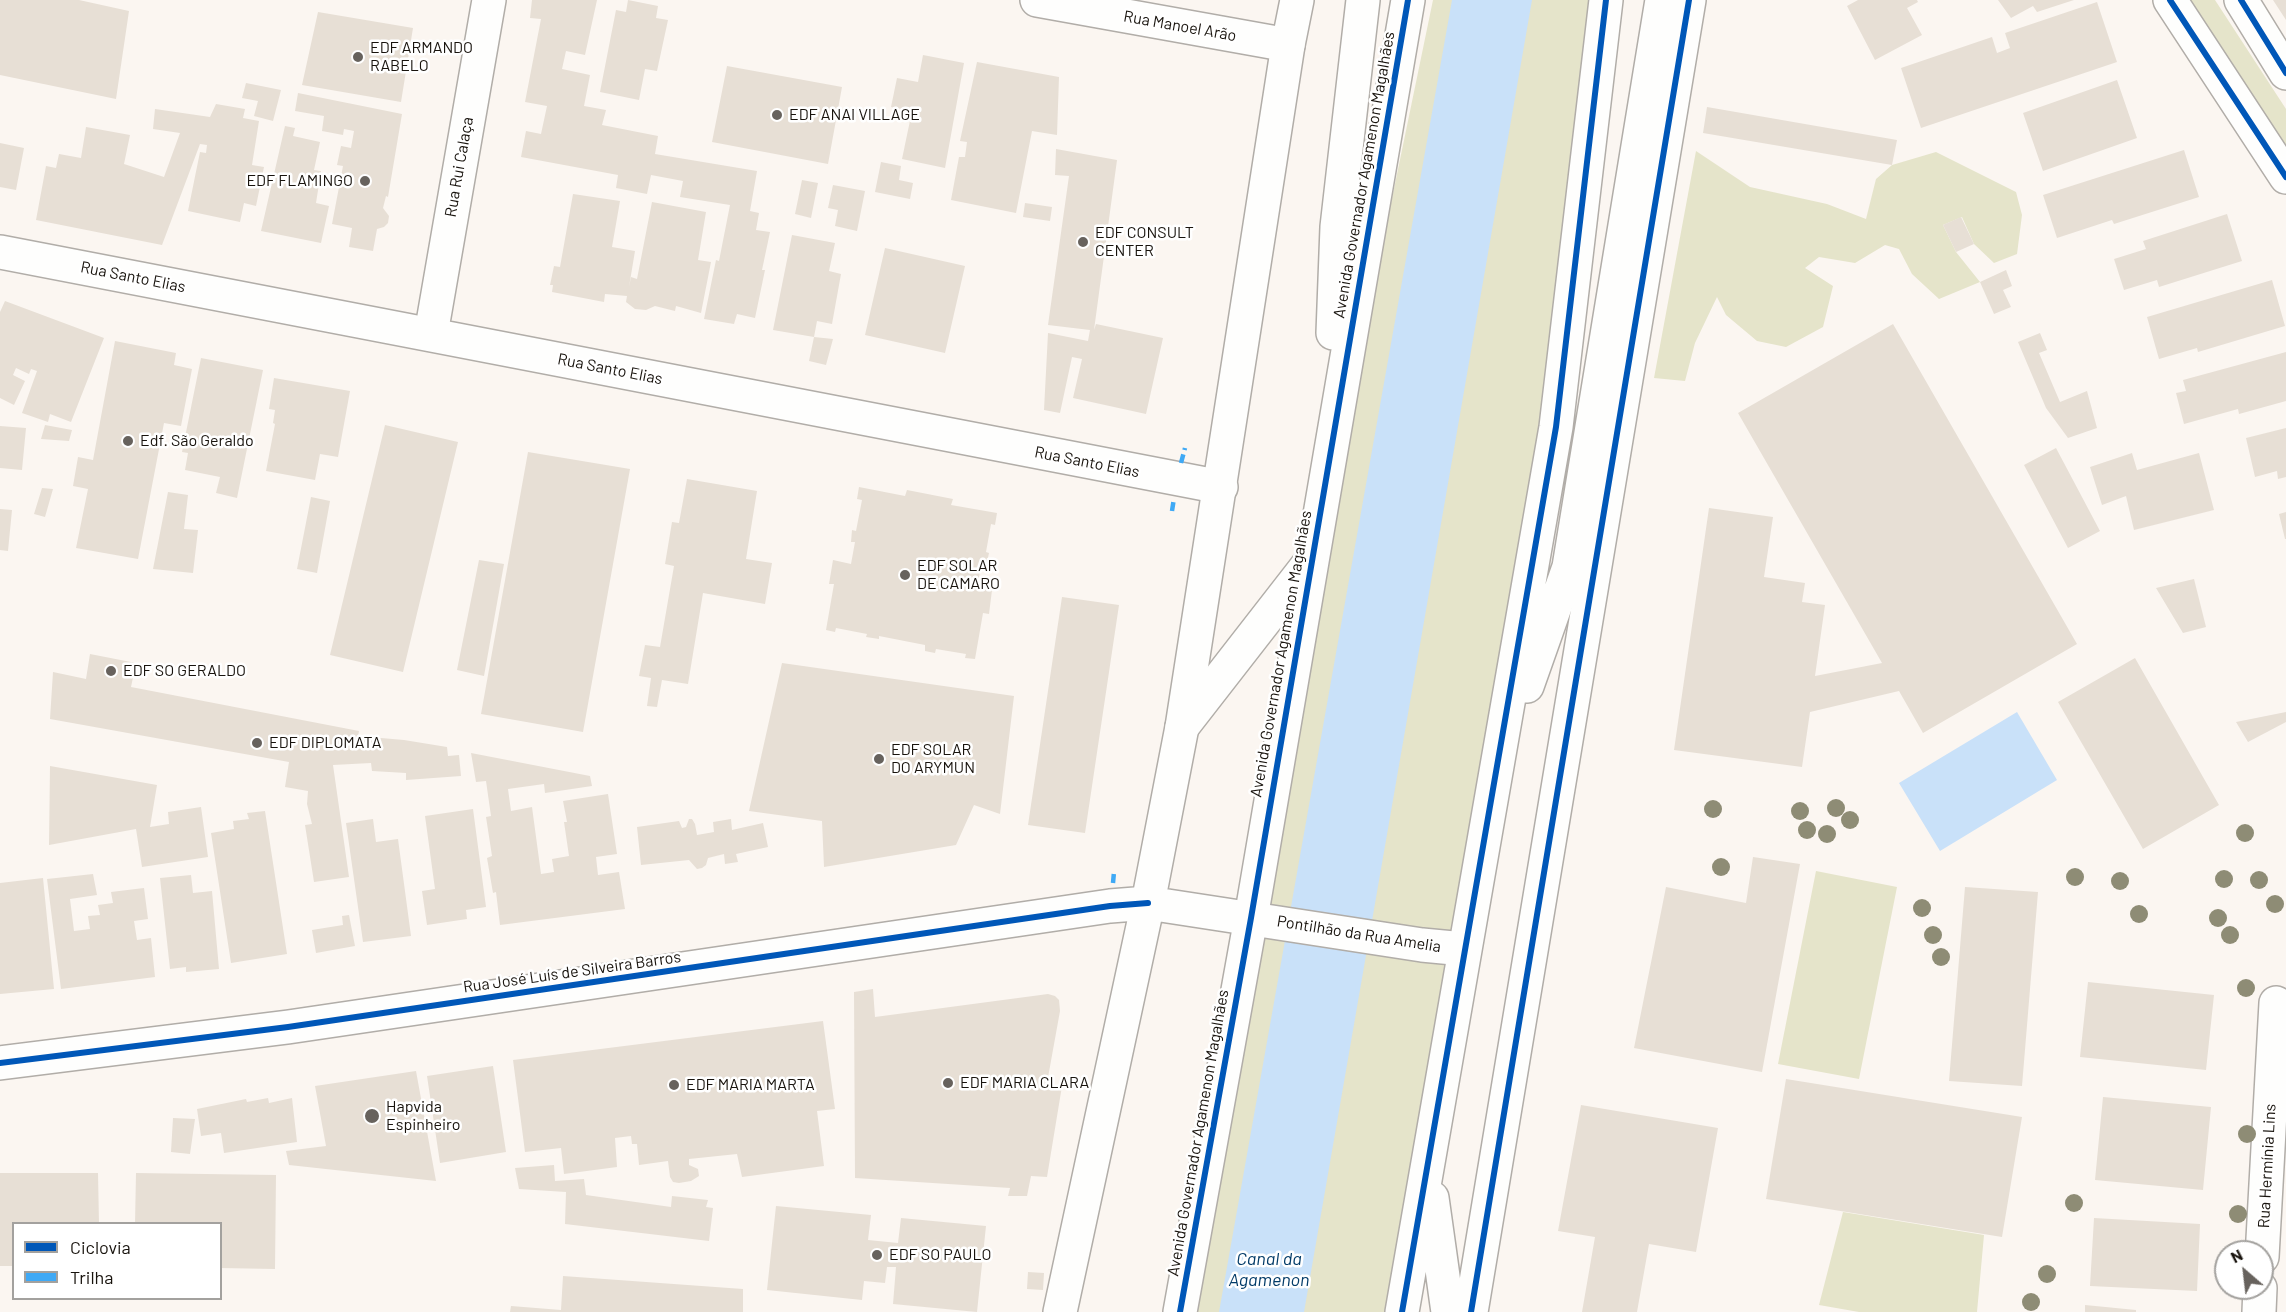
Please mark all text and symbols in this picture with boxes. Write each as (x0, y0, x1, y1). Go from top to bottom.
street label: Rua Manoel Arão (1122, 7, 1238, 45)
street label: Avenida Governador Agamenon Magalhães (1329, 30, 1399, 320)
place label: EDF ARMANDO RABELO (370, 38, 473, 76)
marker: EDF ARMANDO RABELO (351, 50, 365, 64)
place label: EDF ANAI VILLAGE (789, 105, 920, 125)
marker: EDF ANAI VILLAGE (770, 108, 784, 122)
street label: Rua Rui Calaça (441, 115, 477, 219)
place label: EDF FLAMINGO (246, 171, 353, 191)
marker: EDF FLAMINGO (358, 174, 372, 188)
place label: EDF CONSULT CENTER (1095, 223, 1194, 261)
marker: EDF CONSULT CENTER (1076, 235, 1090, 249)
street label: Rua Santo Elias (79, 257, 187, 297)
street label: Rua Santo Elias (556, 349, 664, 389)
place label: Edf. São Geraldo (140, 431, 254, 451)
marker: Edf. São Geraldo (121, 434, 135, 448)
street label: Rua Santo Elias (1033, 442, 1141, 482)
street label: Avenida Governador Agamenon Magalhães (1246, 509, 1316, 799)
place label: EDF SOLAR DE CAMARO (917, 556, 1000, 594)
marker: EDF SOLAR DE CAMARO (898, 568, 912, 582)
place label: EDF SO GERALDO (123, 661, 246, 681)
marker: EDF SO GERALDO (104, 664, 118, 678)
place label: EDF DIPLOMATA (269, 733, 381, 753)
marker: EDF DIPLOMATA (250, 736, 264, 750)
place label: EDF SOLAR DO ARYMUN (891, 740, 975, 778)
marker: EDF SOLAR DO ARYMUN (872, 752, 886, 766)
street label: Pontilhão da Rua Amelia (1276, 912, 1442, 956)
street label: Rua José Luís de Silveira Barros (462, 947, 682, 997)
street label: Avenida Governador Agamenon Magalhães (1163, 988, 1233, 1278)
place label: EDF MARIA CLARA (960, 1073, 1089, 1093)
place label: EDF MARIA MARTA (686, 1075, 815, 1095)
marker: EDF MARIA CLARA (941, 1076, 955, 1090)
marker: EDF MARIA MARTA (667, 1078, 681, 1092)
place label: Hapvida Espinheiro (386, 1097, 460, 1135)
street label: Rua Hermínia Lins (2254, 1103, 2280, 1229)
marker: Hapvida Espinheiro (363, 1107, 381, 1125)
legend (12, 1222, 222, 1300)
text: Ciclovia (70, 1236, 131, 1258)
north arrow (2214, 1240, 2274, 1300)
place label: EDF SO PAULO (889, 1245, 991, 1265)
text: N (2227, 1245, 2245, 1266)
marker: EDF SO PAULO (870, 1248, 884, 1262)
water label: Canal da Agamenon (1229, 1248, 1309, 1290)
text: Trilha (70, 1266, 114, 1288)

